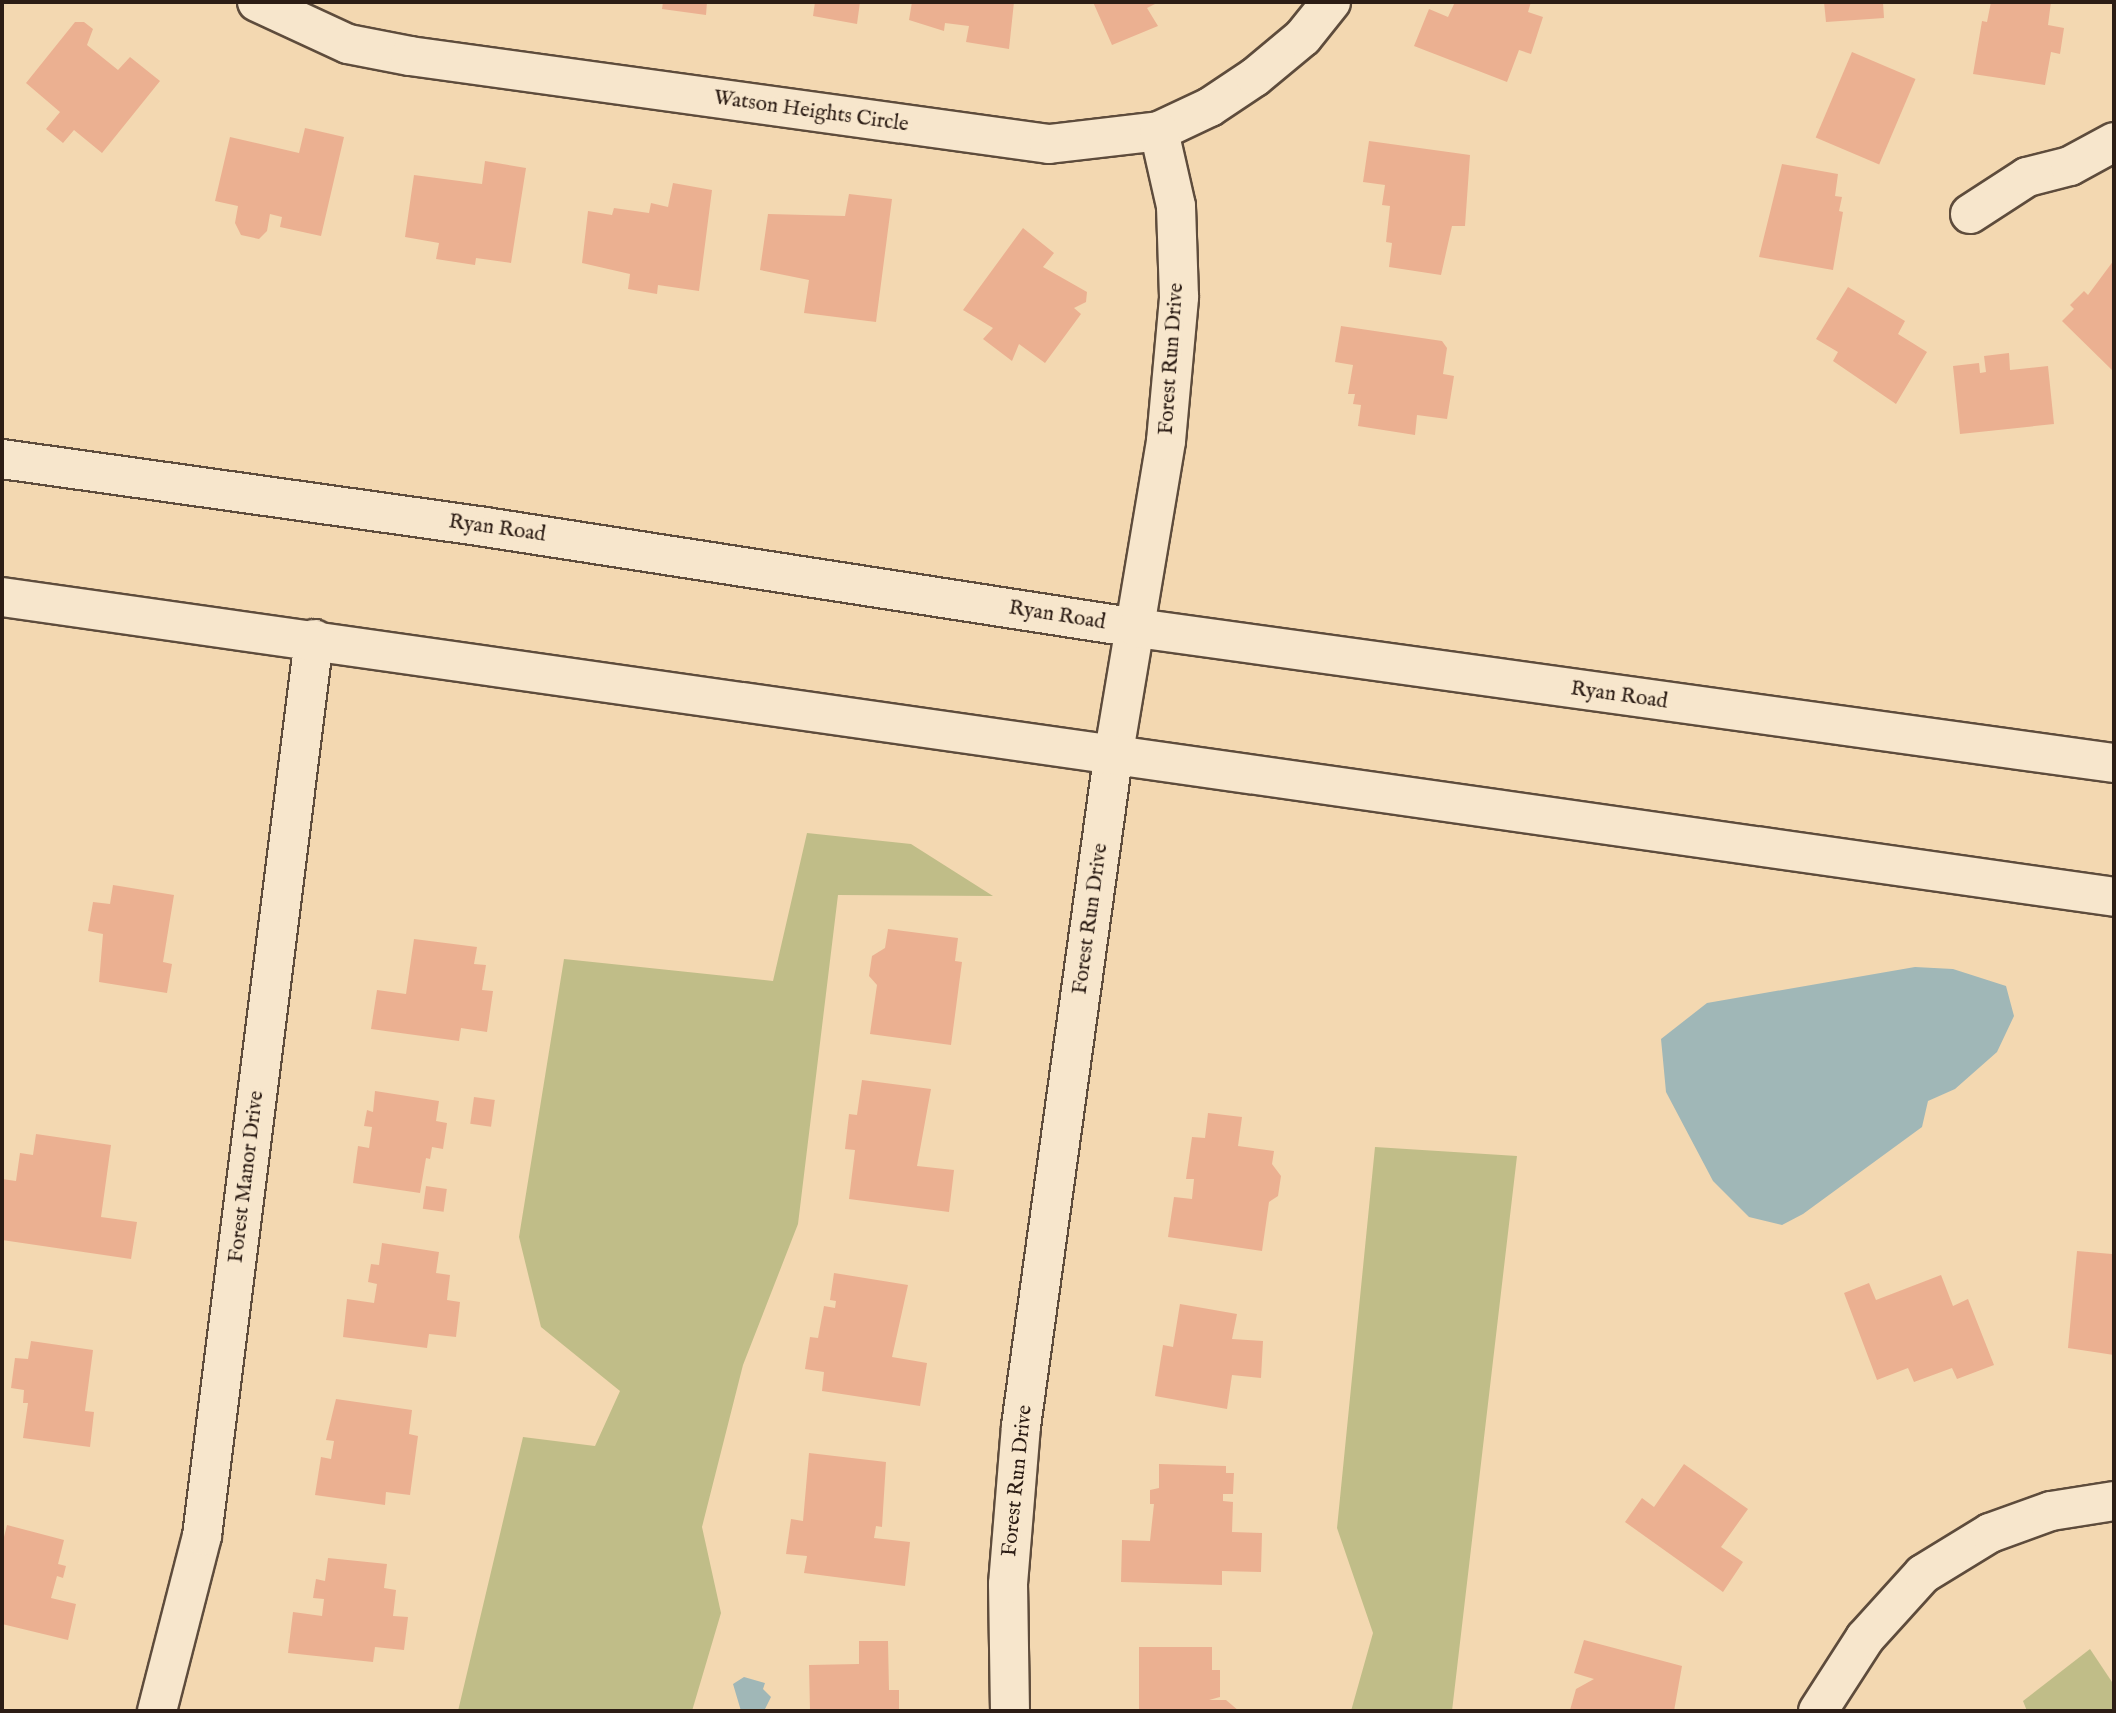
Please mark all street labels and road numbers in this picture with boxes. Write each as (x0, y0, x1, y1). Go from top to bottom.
street label: Watson Heights Circle (712, 86, 910, 138)
street label: Forest Run Drive (1154, 282, 1190, 436)
street label: Ryan Road (447, 510, 547, 548)
street label: Ryan Road (1007, 596, 1107, 636)
street label: Ryan Road (1569, 677, 1669, 715)
street label: Forest Run Drive (1068, 842, 1114, 996)
street label: Forest Manor Drive (224, 1089, 270, 1265)
street label: Forest Run Drive (998, 1404, 1038, 1558)

